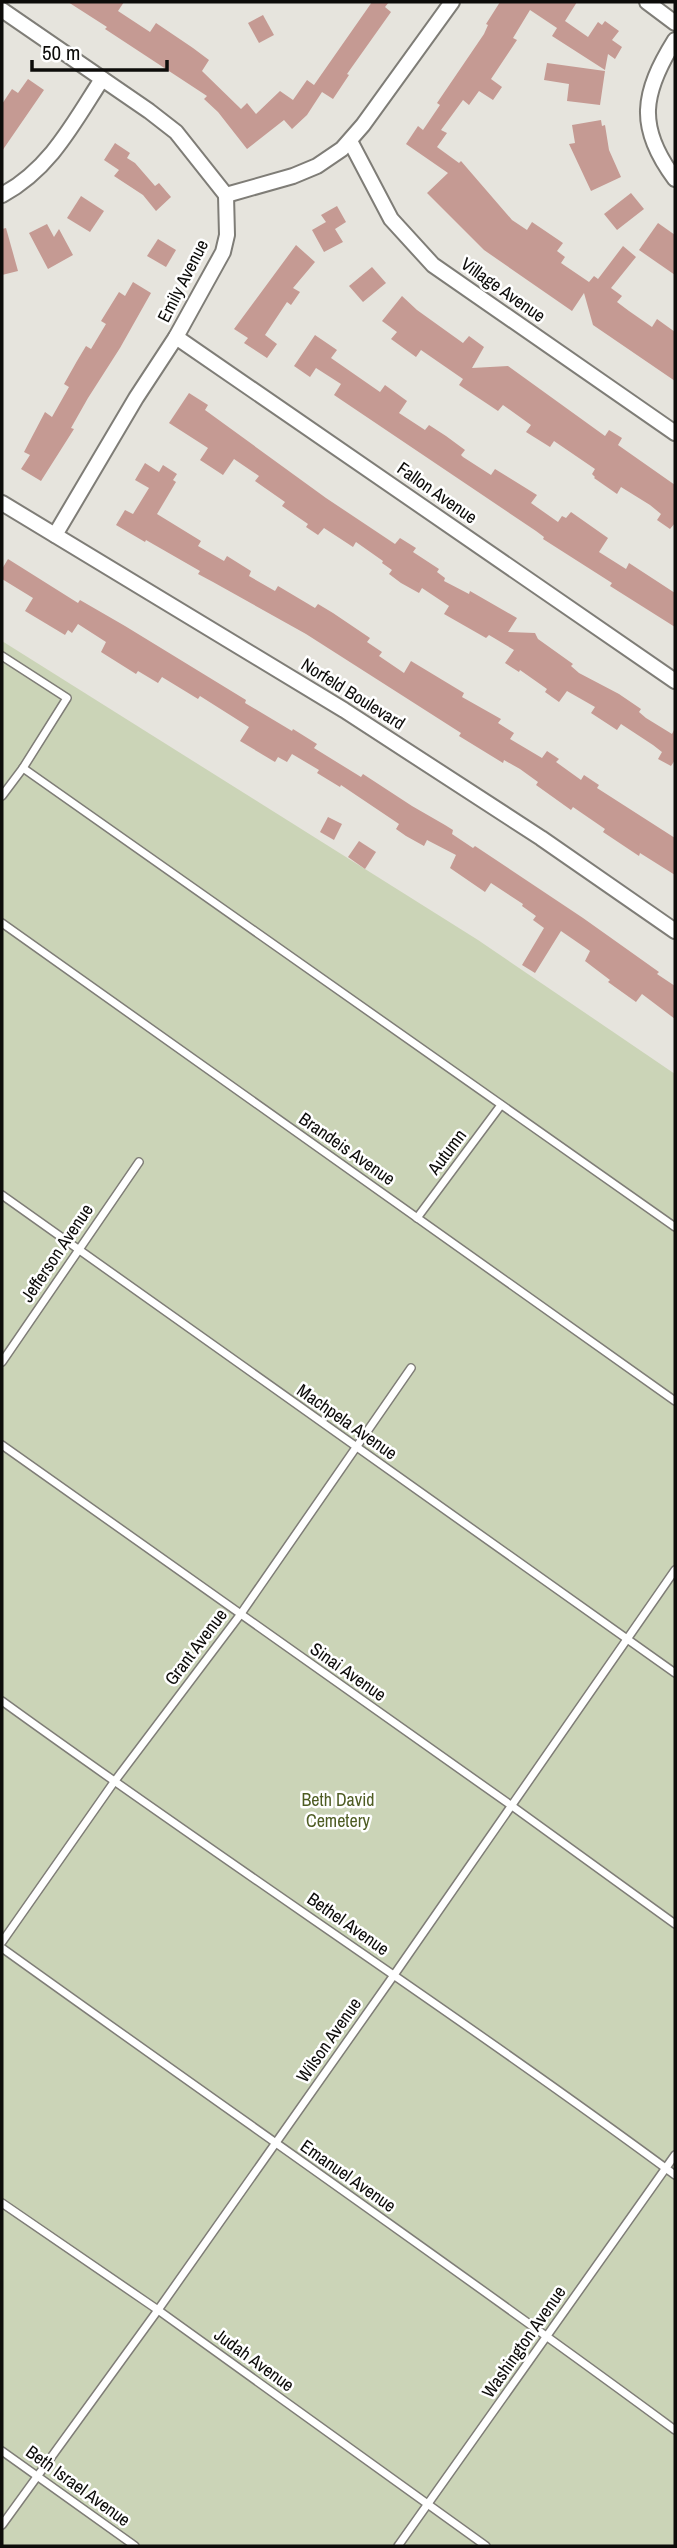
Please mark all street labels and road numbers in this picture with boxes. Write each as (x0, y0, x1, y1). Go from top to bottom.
street label: Emily Avenue (151, 235, 214, 327)
street label: Village Avenue (456, 251, 551, 328)
street label: Fallon Avenue (392, 456, 482, 529)
street label: Norfeld Boulevard (297, 652, 410, 735)
street label: Brandeis Avenue (294, 1106, 400, 1191)
street label: Autumn (421, 1124, 472, 1180)
street label: Jefferson Avenue (14, 1199, 99, 1307)
street label: Machpela Avenue (292, 1378, 402, 1465)
street label: Grant Avenue (159, 1603, 233, 1690)
street label: Sinai Avenue (305, 1636, 391, 1707)
street label: Bethel Avenue (302, 1886, 394, 1961)
street label: Wilson Avenue (290, 1992, 367, 2087)
street label: Emanuel Avenue (296, 2133, 401, 2218)
street label: Washington Avenue (476, 2281, 571, 2403)
street label: Judah Avenue (209, 2322, 299, 2397)
street label: Beth Israel Avenue (21, 2439, 136, 2532)

